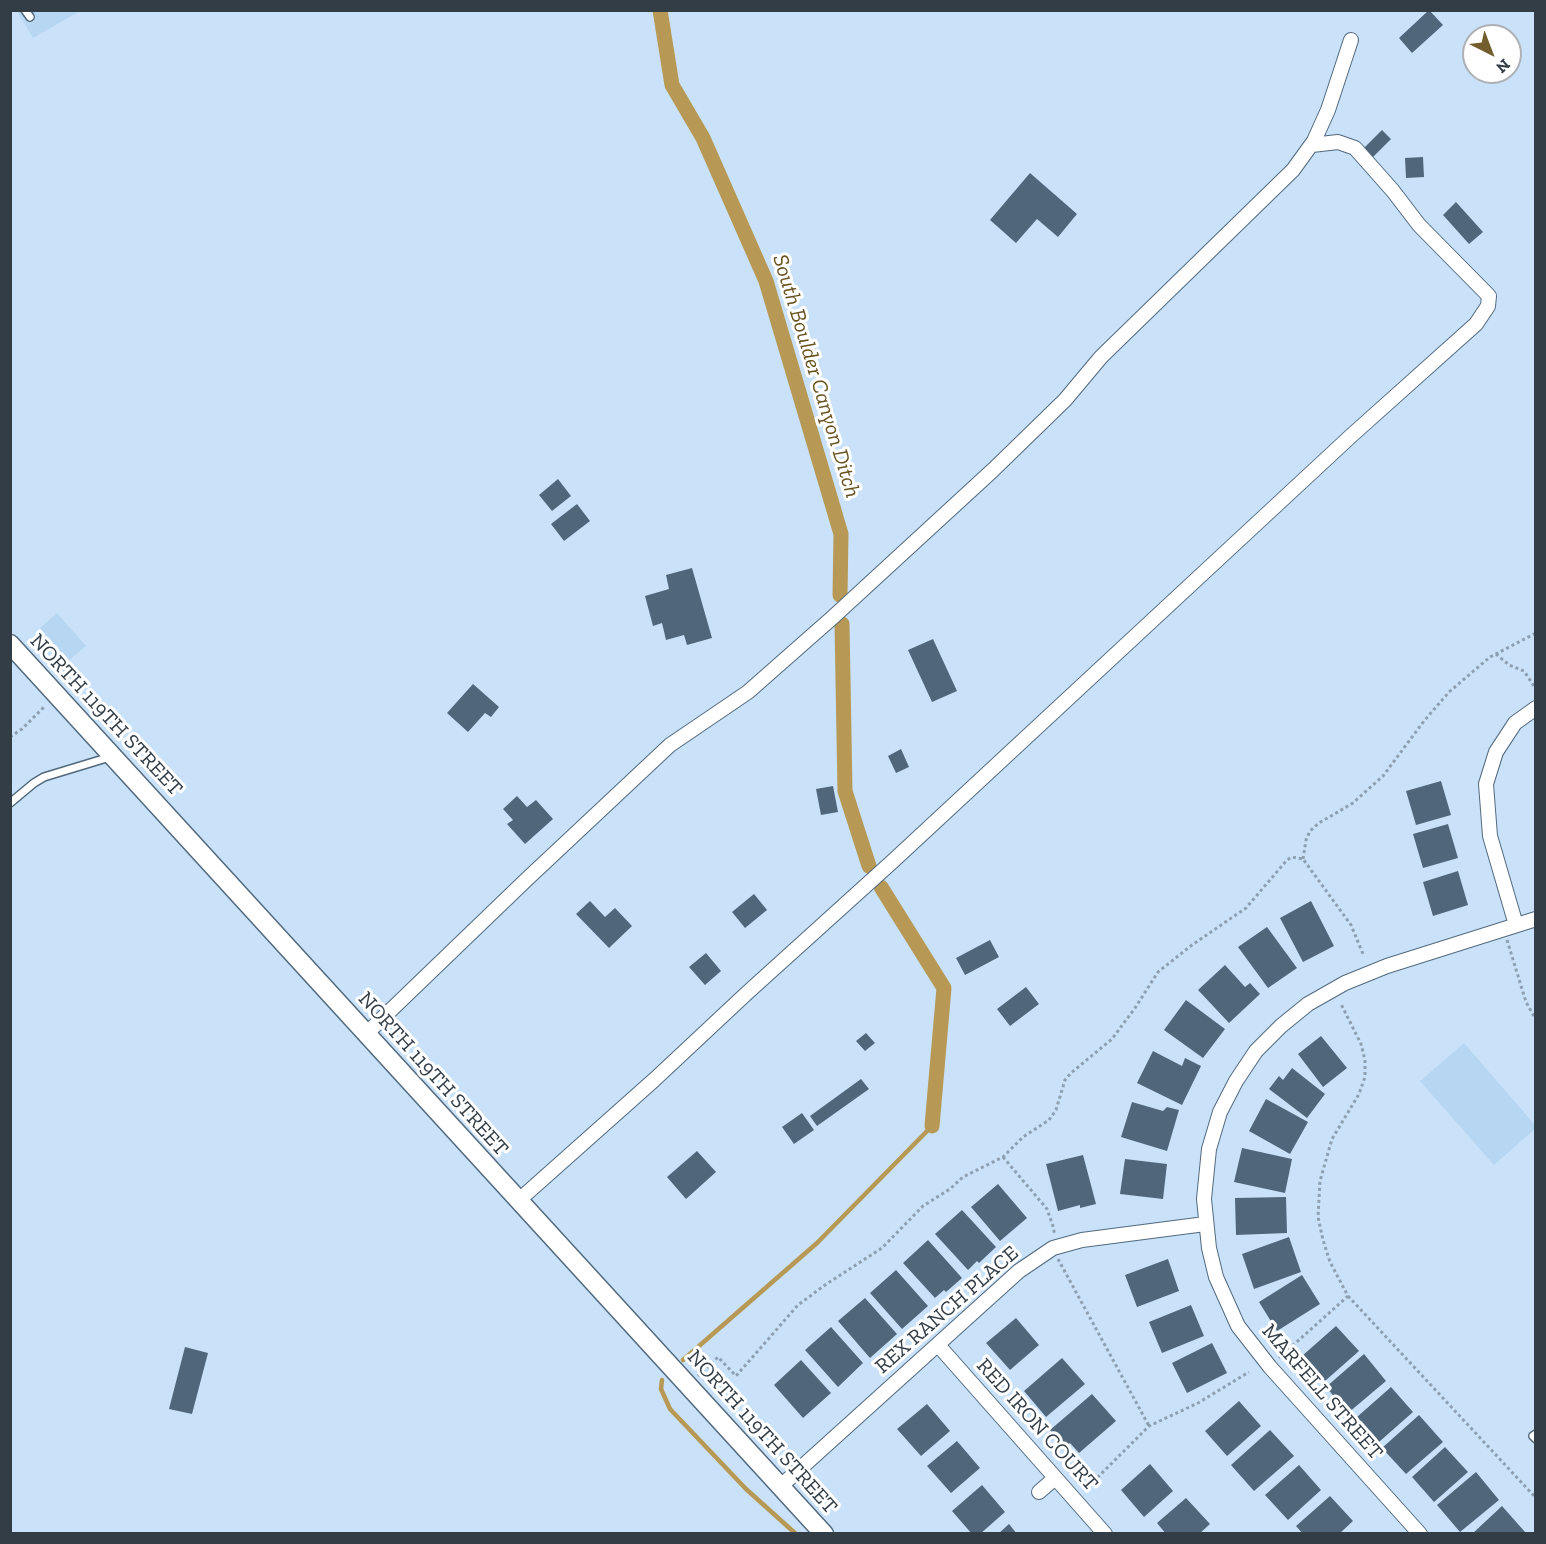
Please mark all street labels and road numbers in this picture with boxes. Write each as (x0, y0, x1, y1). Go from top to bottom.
street label: NORTH 119TH STREET (24, 629, 188, 801)
street label: NORTH 119TH STREET (353, 987, 513, 1161)
street label: REX RANCH PLACE (870, 1241, 1024, 1379)
street label: MARFELL STREET (1256, 1319, 1388, 1465)
street label: NORTH 119TH STREET (682, 1345, 842, 1519)
street label: RED IRON COURT (971, 1354, 1103, 1496)

